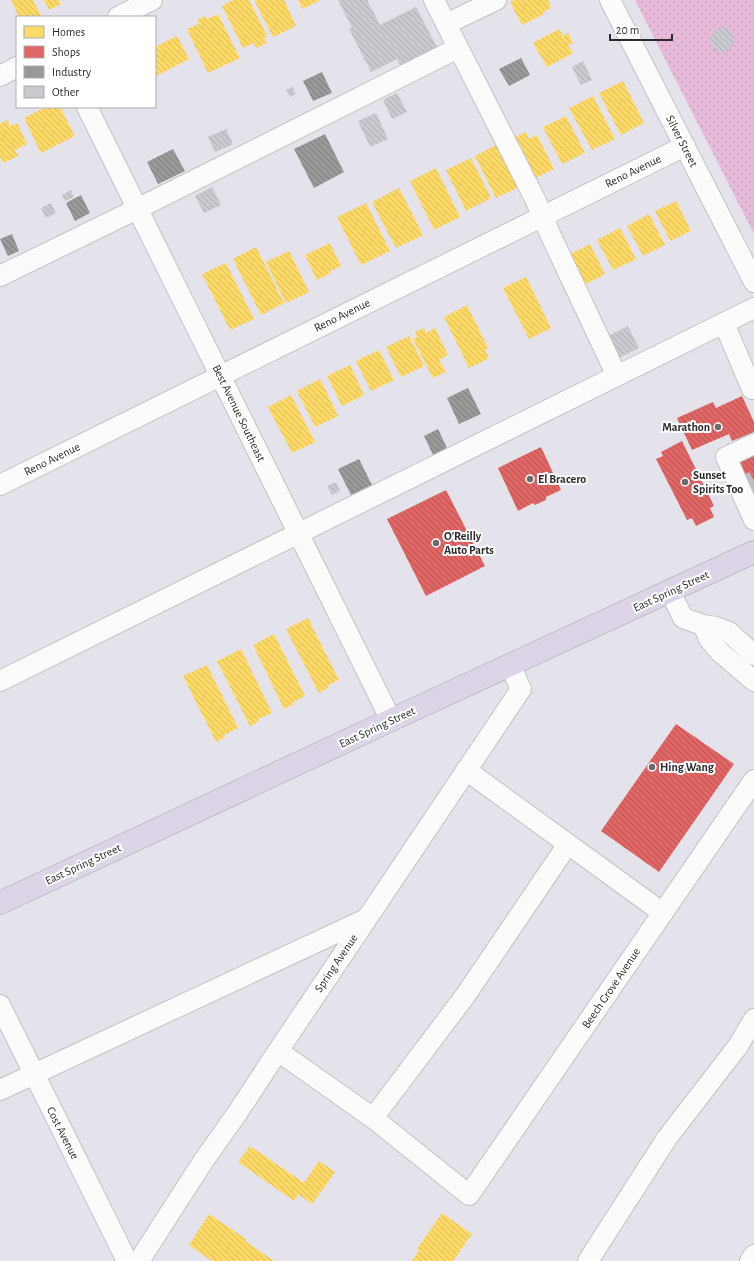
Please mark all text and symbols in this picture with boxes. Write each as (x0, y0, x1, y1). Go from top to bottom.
legend (16, 16, 156, 108)
scale bar (610, 16, 672, 42)
text: 20 m (616, 24, 639, 36)
text: Homes (52, 26, 85, 38)
text: Shops (52, 46, 80, 58)
text: Industry (52, 66, 91, 79)
text: Other (52, 86, 79, 98)
street label: Silver Street (664, 113, 700, 169)
street label: Reno Avenue (603, 152, 663, 190)
street label: Reno Avenue (312, 296, 372, 334)
street label: Best Avenue Southeast (210, 363, 268, 463)
place label: Marathon (662, 421, 710, 433)
marker: Marathon (713, 422, 723, 432)
street label: Reno Avenue (22, 440, 82, 478)
place label: Sunset Spirits Too (693, 469, 743, 495)
place label: El Bracero (538, 473, 586, 485)
marker: El Bracero (525, 474, 535, 484)
marker: Sunset Spirits Too (680, 477, 690, 487)
place label: O'Reilly Auto Parts (444, 530, 494, 556)
marker: O'Reilly Auto Parts (431, 538, 441, 548)
street label: East Spring Street (631, 568, 711, 614)
street label: East Spring Street (337, 704, 417, 750)
place label: Hing Wang (660, 761, 715, 773)
marker: Hing Wang (647, 762, 657, 772)
street label: East Spring Street (43, 841, 123, 887)
street label: Spring Avenue (312, 932, 360, 994)
street label: Beech Grove Avenue (580, 946, 642, 1030)
street label: Cost Avenue (45, 1105, 81, 1161)

